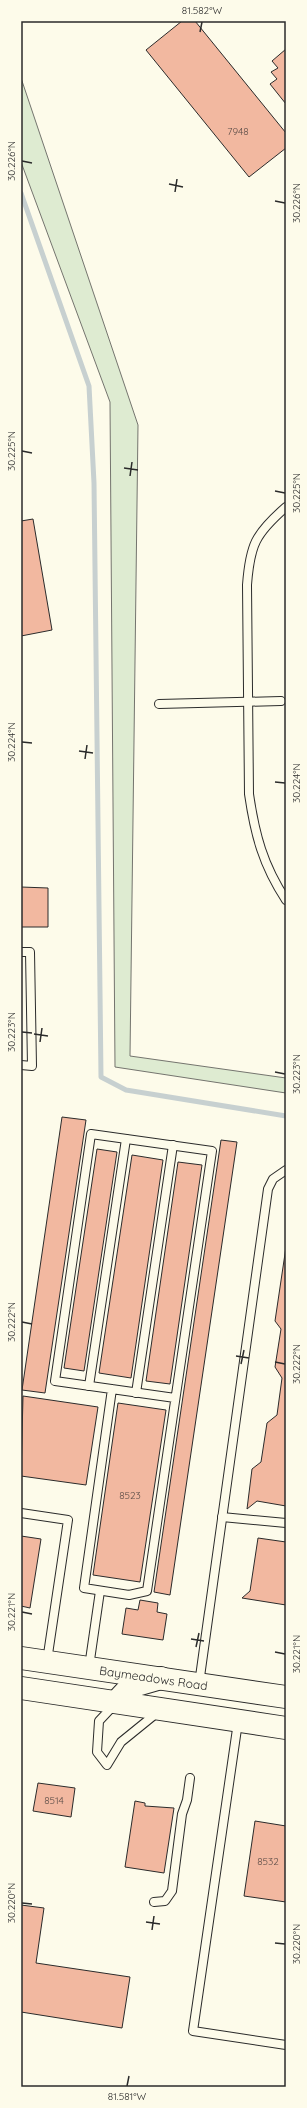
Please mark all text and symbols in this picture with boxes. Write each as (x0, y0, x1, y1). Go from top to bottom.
text: 81.582°W (182, 4, 222, 17)
house number: 7948 (227, 125, 249, 138)
text: 30.226°N (5, 141, 18, 181)
text: 30.226°N (290, 183, 303, 223)
text: 30.225°N (5, 431, 18, 471)
text: 30.225°N (290, 473, 303, 513)
text: 30.224°N (5, 722, 18, 762)
text: 30.224°N (290, 763, 303, 803)
text: 30.223°N (5, 1012, 18, 1052)
text: 30.223°N (290, 1054, 303, 1094)
text: 30.222°N (5, 1302, 18, 1342)
text: 30.222°N (290, 1344, 303, 1384)
house number: 8523 (119, 1489, 141, 1502)
text: 30.221°N (5, 1593, 18, 1631)
text: 30.221°N (290, 1635, 303, 1673)
street label: Baymeadows Road (98, 1662, 209, 1693)
house number: 8514 (44, 1794, 64, 1807)
house number: 8532 (257, 1855, 279, 1868)
text: 30.220°N (5, 1883, 18, 1923)
text: 30.220°N (290, 1924, 303, 1964)
text: 81.581°W (108, 2090, 147, 2103)

